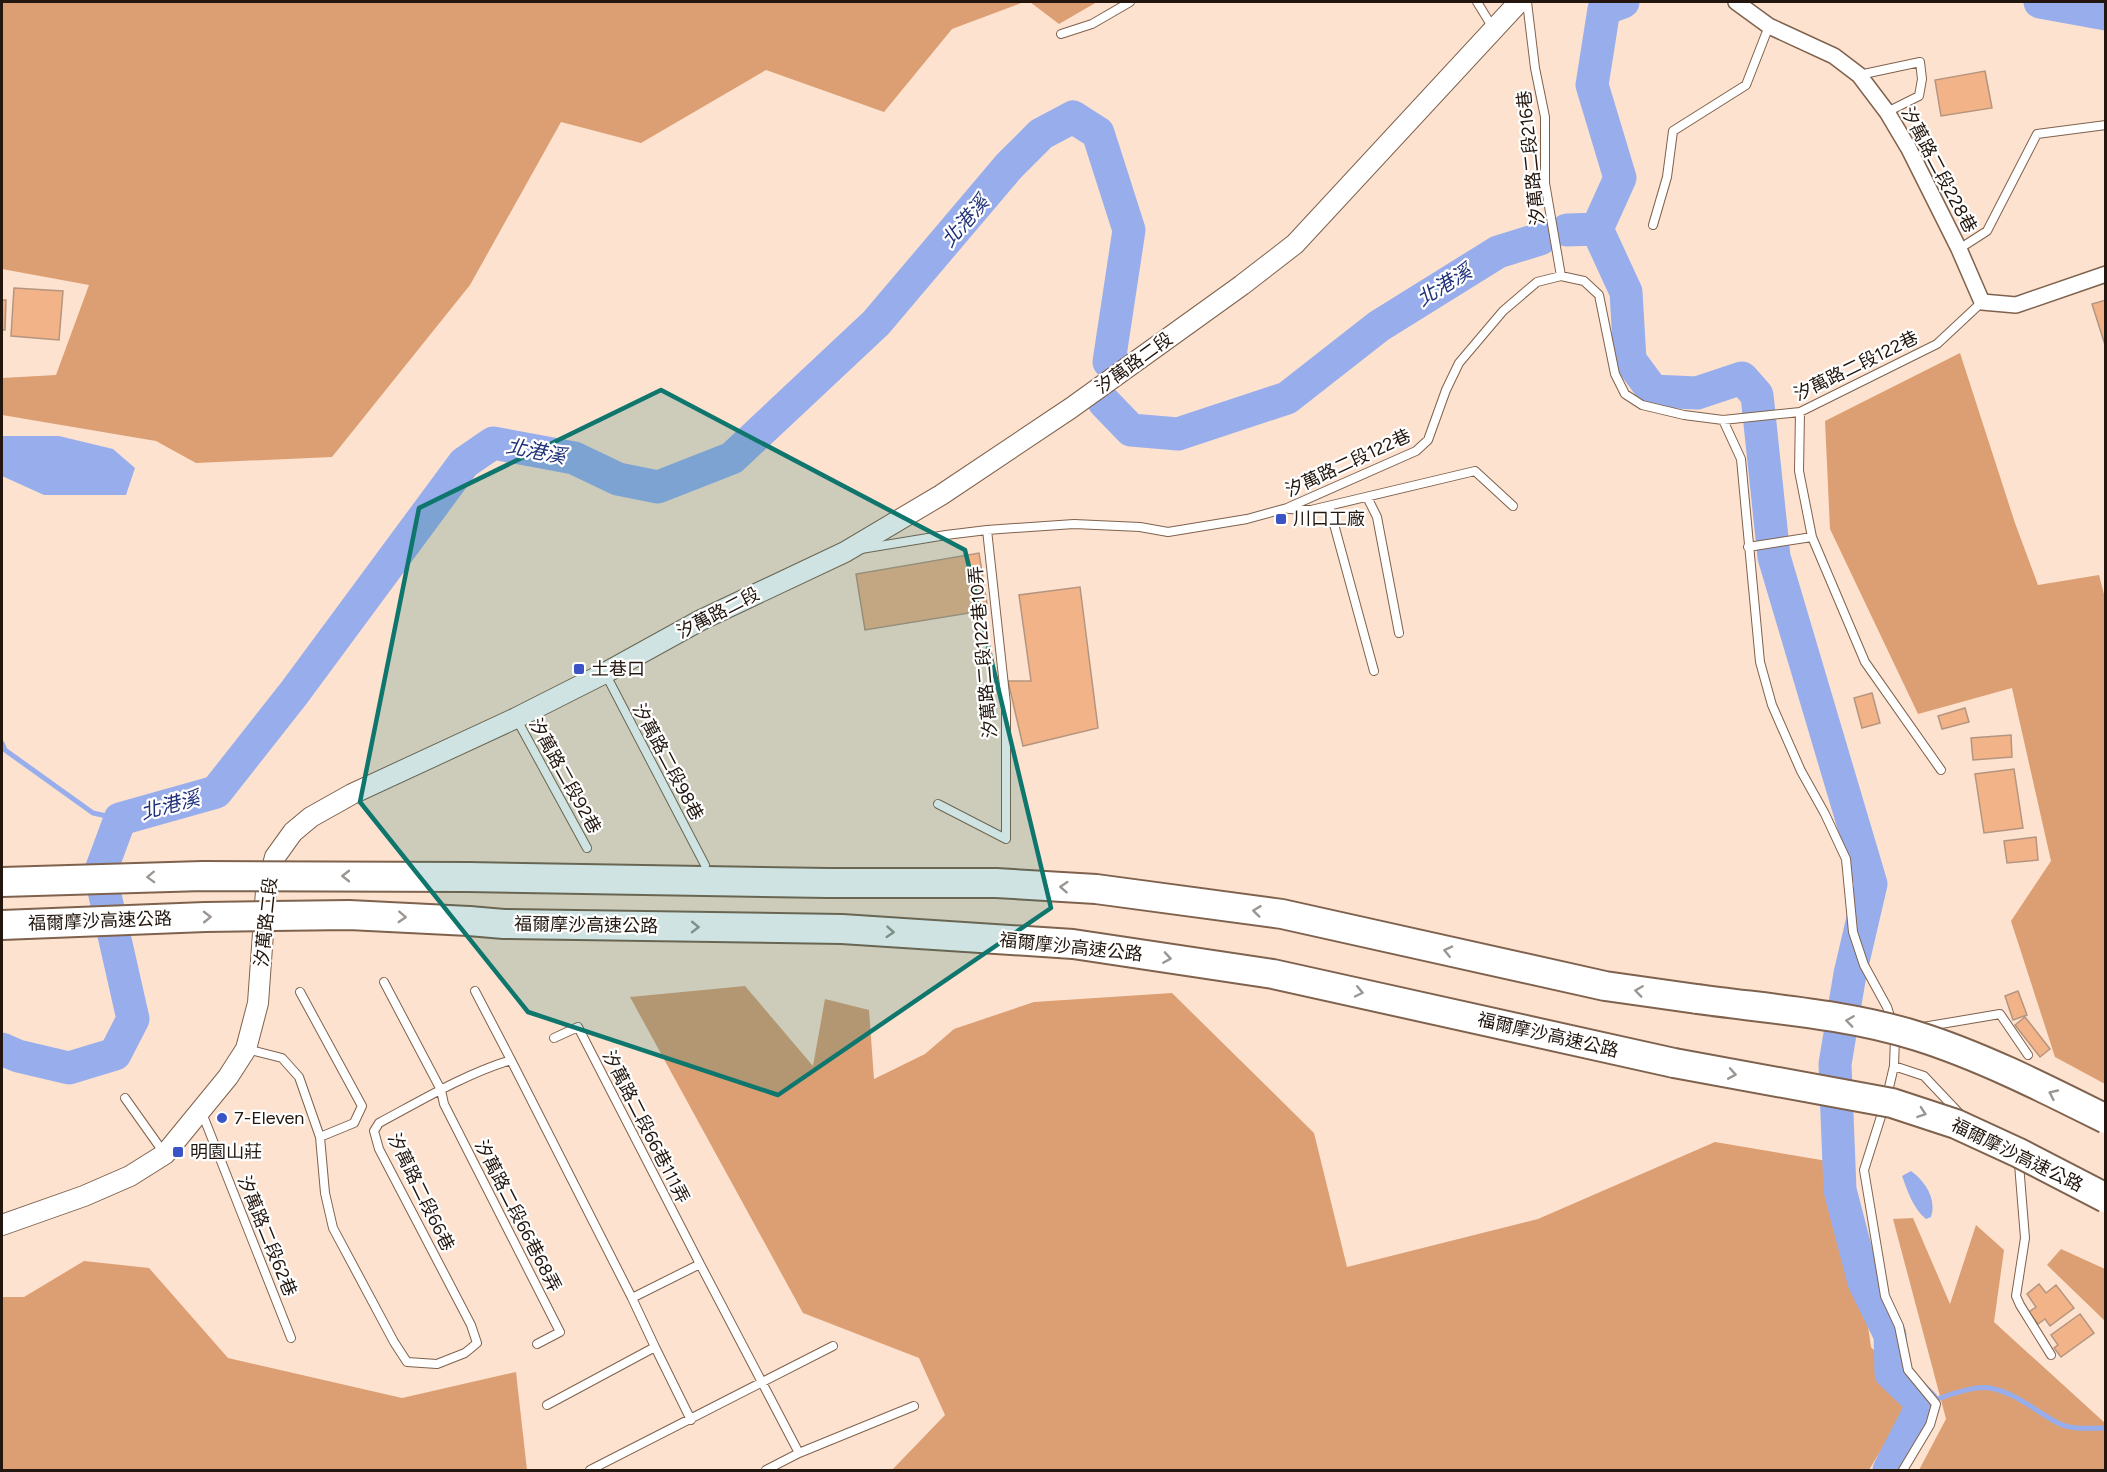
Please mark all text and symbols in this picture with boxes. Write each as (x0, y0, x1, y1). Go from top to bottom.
street label: 汐萬路二段216巷 (1513, 89, 1549, 227)
street label: 汐萬路二段228巷 (1897, 103, 1981, 237)
water label: 北港溪 (936, 188, 996, 252)
water label: 北港溪 (1412, 257, 1478, 311)
street label: 汐萬路二段122巷 (1790, 326, 1922, 406)
street label: 汐萬路二段 (1091, 328, 1177, 398)
street label: 汐萬路二段122巷 (1282, 424, 1414, 502)
water label: 北港溪 (504, 433, 571, 469)
place label: 川口工廠 (1293, 508, 1365, 530)
marker: 川口工廠 (1274, 512, 1288, 526)
street label: 汐萬路二段122巷10弄 (965, 565, 1001, 739)
street label: 汐萬路二段 (673, 583, 763, 643)
place label: 土巷口 (591, 658, 645, 680)
marker: 土巷口 (572, 662, 586, 676)
street label: 汐萬路二段98巷 (628, 700, 708, 824)
street label: 汐萬路二段92巷 (524, 715, 606, 837)
water label: 北港溪 (138, 785, 205, 824)
one-way arrow (342, 870, 351, 882)
one-way arrow (147, 871, 156, 884)
street label: 汐萬路二段 (250, 876, 282, 968)
one-way arrow (1059, 881, 1068, 894)
one-way arrow (1253, 905, 1262, 917)
street label: 福爾摩沙高速公路 (28, 907, 172, 935)
one-way arrow (202, 911, 211, 923)
one-way arrow (397, 911, 406, 924)
street label: 福爾摩沙高速公路 (514, 913, 658, 937)
one-way arrow (690, 920, 699, 933)
one-way arrow (885, 925, 894, 938)
street label: 福爾摩沙高速公路 (998, 929, 1144, 965)
one-way arrow (1443, 945, 1453, 958)
one-way arrow (1162, 951, 1172, 964)
one-way arrow (1354, 985, 1364, 998)
one-way arrow (1634, 986, 1643, 998)
street label: 福爾摩沙高速公路 (1475, 1008, 1621, 1062)
one-way arrow (1846, 1015, 1855, 1027)
street label: 汐萬路二段66巷111弄 (598, 1047, 694, 1207)
one-way arrow (1727, 1067, 1736, 1079)
one-way arrow (2048, 1089, 2059, 1101)
one-way arrow (1916, 1105, 1927, 1118)
place label: 7-Eleven (234, 1107, 304, 1129)
marker: 7-Eleven (215, 1111, 229, 1125)
street label: 福爾摩沙高速公路 (1947, 1114, 2087, 1196)
street label: 汐萬路二段66巷 (383, 1129, 459, 1255)
street label: 汐萬路二段66巷68弄 (470, 1136, 566, 1296)
place label: 明園山莊 (190, 1141, 262, 1163)
marker: 明園山莊 (171, 1145, 185, 1159)
street label: 汐萬路二段62巷 (233, 1172, 301, 1300)

